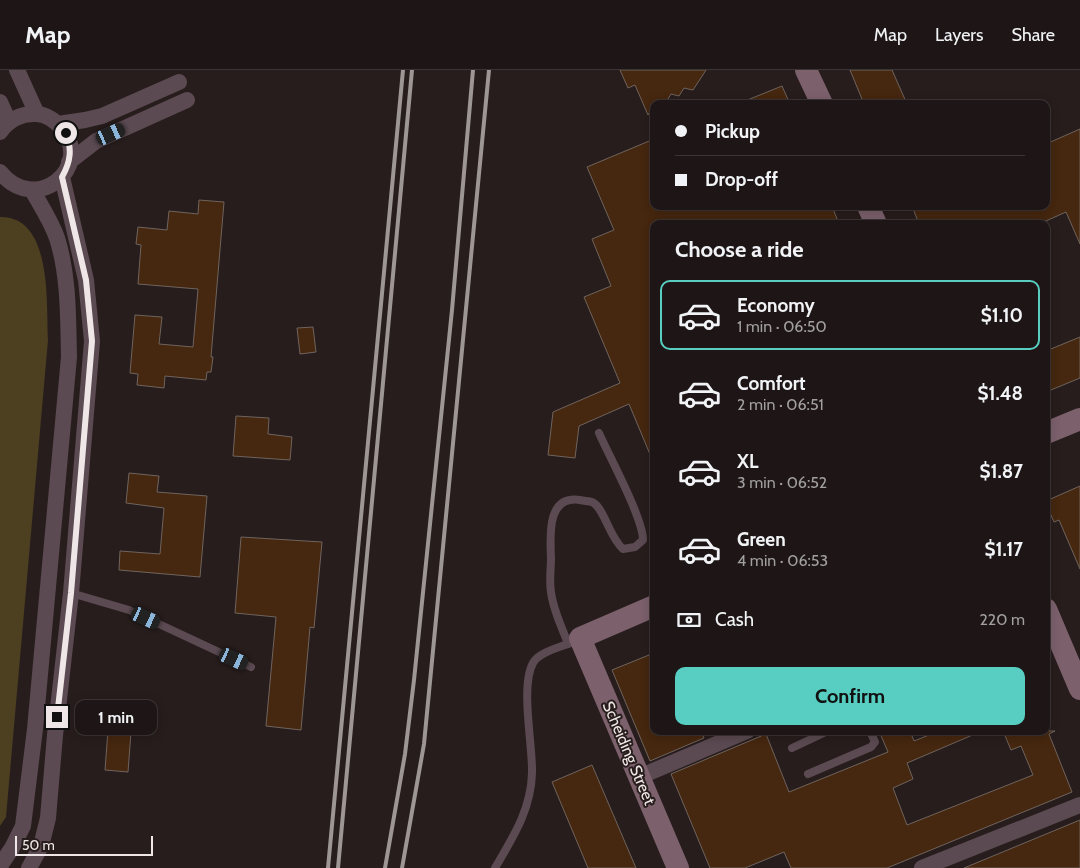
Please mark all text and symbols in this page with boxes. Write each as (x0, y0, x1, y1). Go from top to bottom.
text: Map (25, 20, 71, 49)
text: Map (874, 24, 907, 46)
text: Layers (935, 24, 984, 46)
text: Share (1012, 24, 1055, 46)
text: Pickup (705, 120, 760, 143)
car (94, 121, 127, 147)
route start (55, 122, 77, 144)
text: Drop-off (705, 168, 778, 191)
text: Choose a ride (675, 236, 804, 263)
icon: car (677, 293, 722, 338)
text: Economy (737, 294, 815, 317)
text: $1.10 (981, 304, 1023, 327)
text: 1 min · 06:50 (737, 317, 827, 336)
icon: car (677, 371, 722, 416)
text: Comfort (737, 372, 806, 395)
text: $1.48 (977, 382, 1023, 405)
text: 2 min · 06:51 (737, 395, 824, 414)
icon: car (677, 449, 722, 494)
text: XL (737, 450, 758, 473)
text: $1.87 (980, 460, 1023, 483)
text: 3 min · 06:52 (737, 473, 827, 492)
icon: car (677, 527, 722, 572)
text: Green (737, 528, 786, 551)
text: $1.17 (984, 538, 1023, 561)
text: 4 min · 06:53 (737, 551, 828, 570)
car (129, 605, 162, 631)
icon: cash (675, 606, 703, 634)
text: Cash (715, 608, 754, 631)
text: 220 m (979, 610, 1025, 629)
car (217, 646, 250, 672)
button: Confirm (675, 667, 1025, 725)
street label: Scheiding Street (599, 698, 660, 808)
callout: 1 min (74, 700, 157, 734)
route end (46, 706, 68, 728)
text: 1 min (98, 708, 134, 727)
scale bar (15, 833, 152, 856)
text: 50 m (22, 836, 55, 854)

